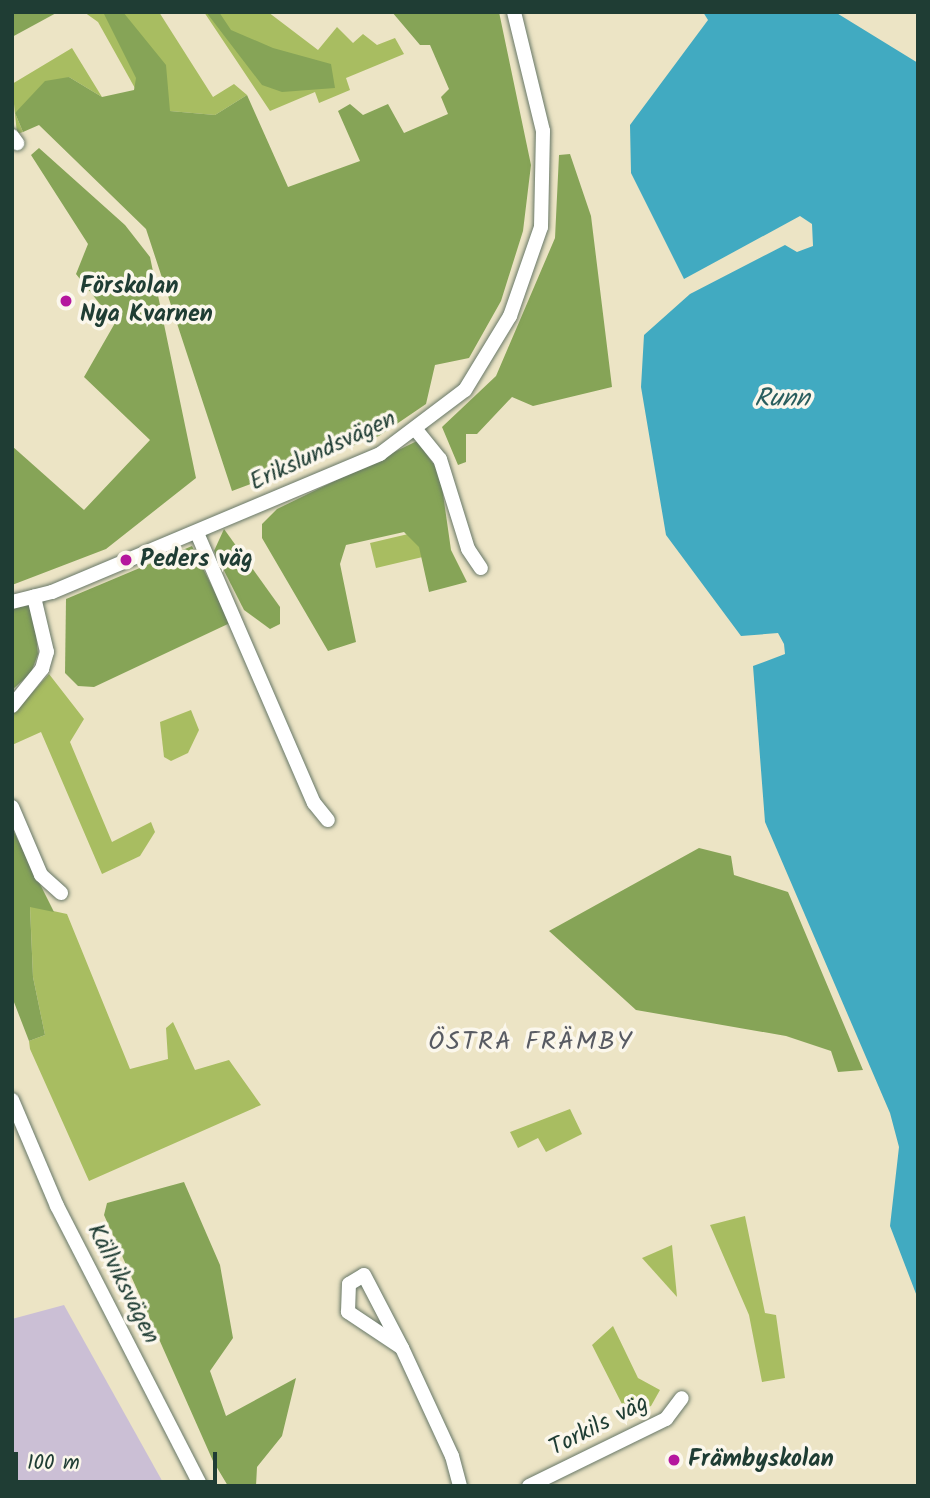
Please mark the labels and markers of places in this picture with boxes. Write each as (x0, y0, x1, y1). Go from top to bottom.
place label: Förskolan Nya Kvarnen (80, 273, 213, 329)
marker: Förskolan Nya Kvarnen (58, 293, 74, 309)
place label: Peders väg (140, 546, 253, 574)
marker: Peders väg (118, 552, 134, 568)
place label: Främbyskolan (688, 1446, 834, 1474)
marker: Främbyskolan (666, 1452, 682, 1468)

